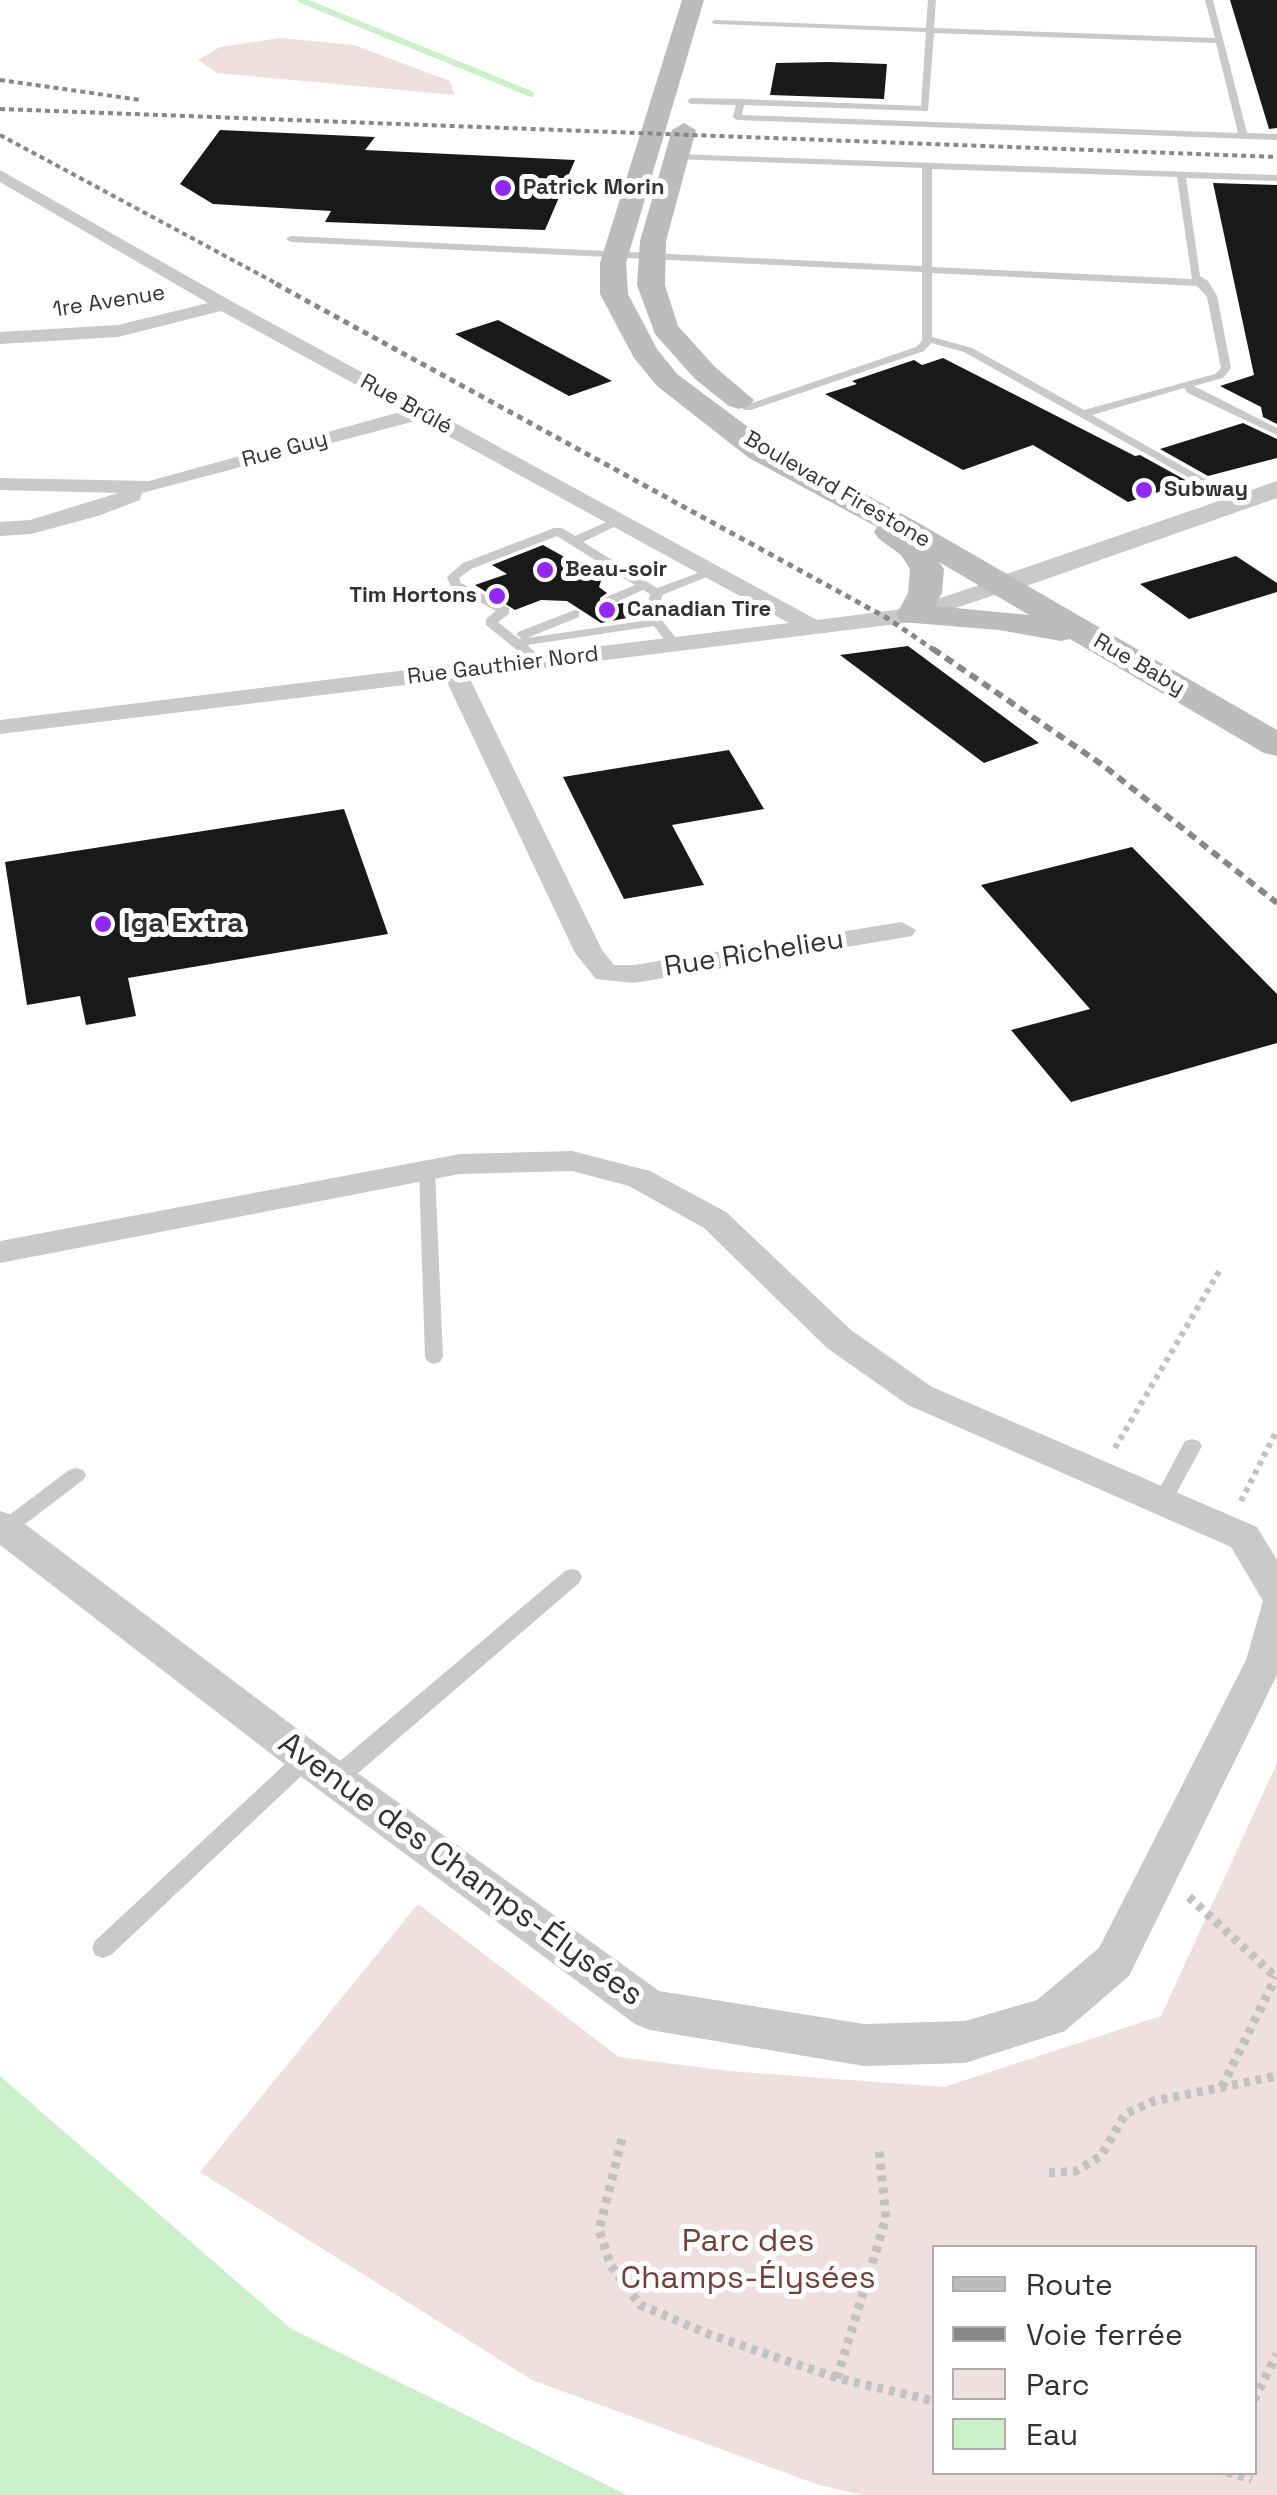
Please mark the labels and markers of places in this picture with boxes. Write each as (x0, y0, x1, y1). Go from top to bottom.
place label: Patrick Morin (523, 175, 664, 201)
marker: Patrick Morin (492, 177, 514, 199)
place label: Subway (1164, 477, 1248, 503)
marker: Subway (1133, 479, 1155, 501)
place label: Beau-soir (565, 557, 667, 583)
marker: Beau-soir (534, 559, 556, 581)
place label: Tim Hortons (349, 583, 477, 609)
marker: Tim Hortons (486, 585, 508, 607)
place label: Canadian Tire (627, 597, 771, 623)
marker: Canadian Tire (596, 599, 618, 621)
place label: Iga Extra (123, 907, 243, 941)
marker: Iga Extra (92, 913, 114, 935)

